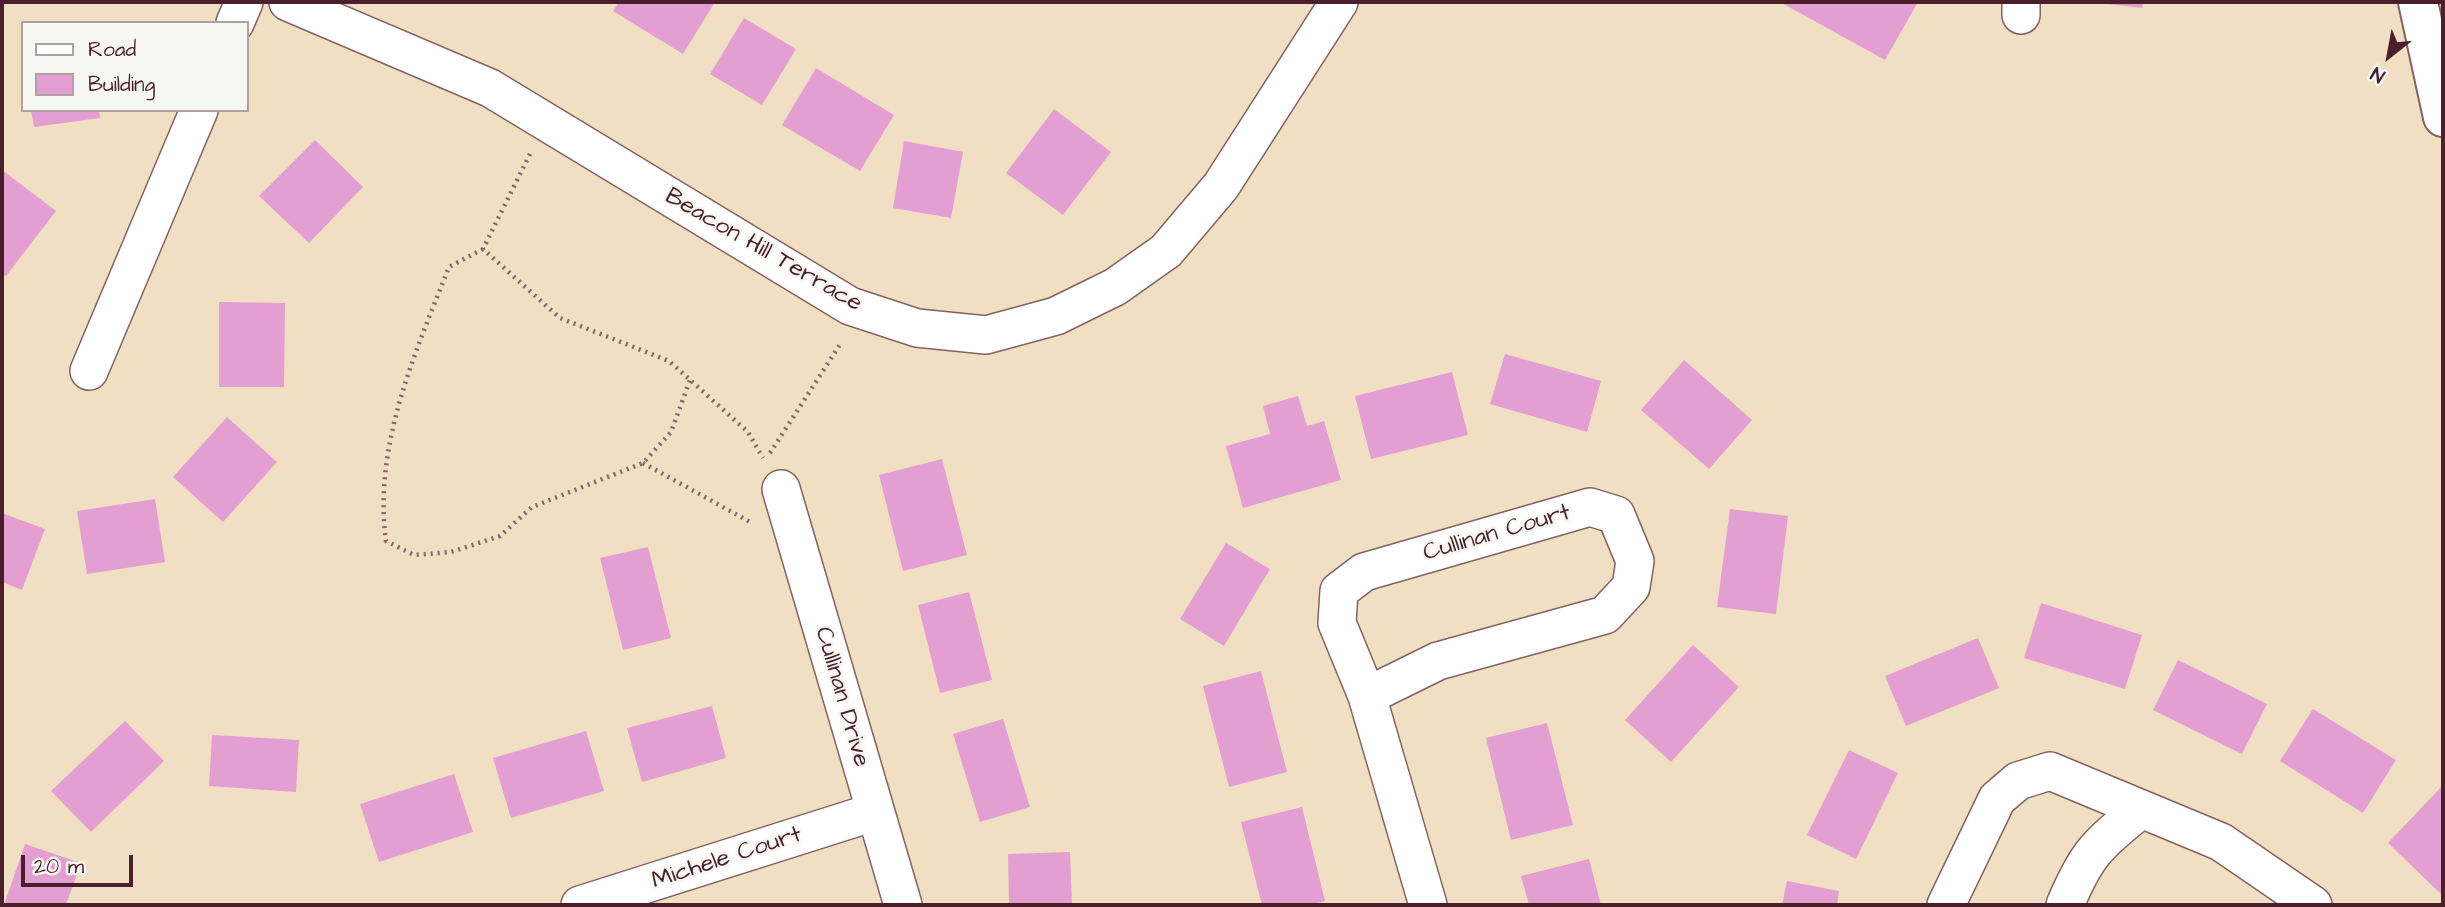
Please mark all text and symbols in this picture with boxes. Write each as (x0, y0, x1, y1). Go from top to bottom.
legend (21, 21, 248, 112)
north arrow (2354, 21, 2424, 91)
text: Road (88, 35, 136, 64)
text: N (2366, 60, 2390, 89)
text: Building (88, 70, 155, 99)
street label: Beacon Hill Terrace (659, 183, 867, 319)
street label: Cullinan Court (1420, 499, 1574, 569)
street label: Cullinan Drive (807, 624, 875, 770)
street label: Michele Court (649, 821, 805, 897)
scale bar (24, 841, 136, 885)
text: 20 m (34, 852, 84, 881)

